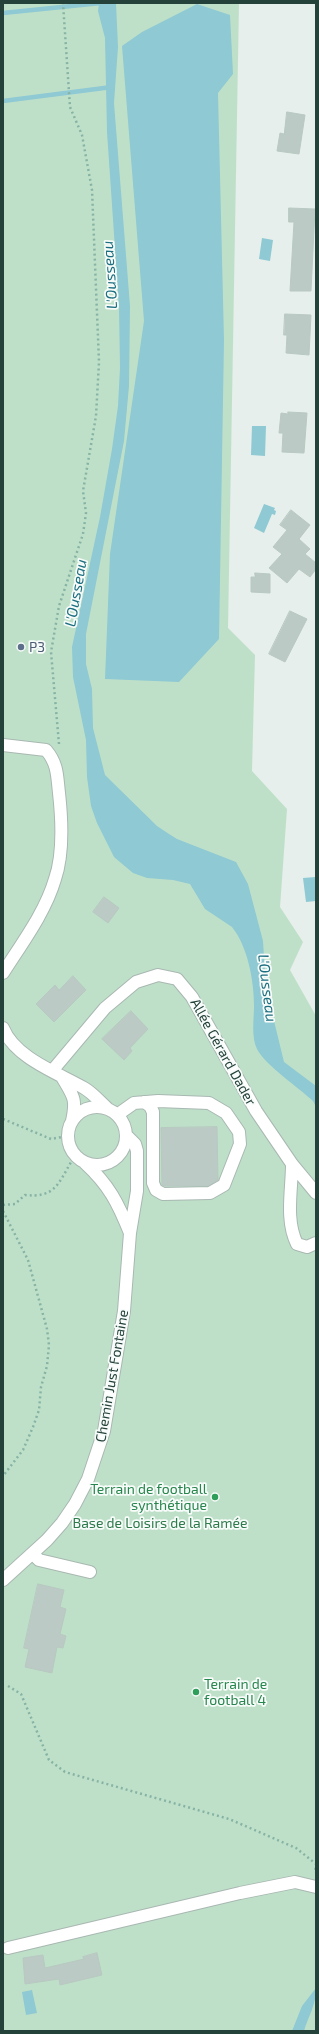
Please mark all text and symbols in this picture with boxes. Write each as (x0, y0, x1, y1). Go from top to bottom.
water label: L'Ousseau (99, 240, 121, 310)
water label: L'Ousseau (61, 558, 91, 628)
place label: P3 (29, 639, 45, 655)
marker: P3 (16, 642, 26, 652)
water label: L'Ousseau (254, 953, 280, 1023)
street label: Allée Gérard Dader (187, 996, 259, 1108)
street label: Chemin Just Fontaine (92, 1308, 132, 1444)
place label: Terrain de football synthétique (90, 1481, 207, 1514)
marker: Terrain de football synthétique (210, 1492, 220, 1502)
park label: Base de Loisirs de la Ramée (72, 1515, 248, 1531)
place label: Terrain de football 4 (204, 1676, 267, 1708)
marker: Terrain de football 4 (191, 1687, 201, 1697)

